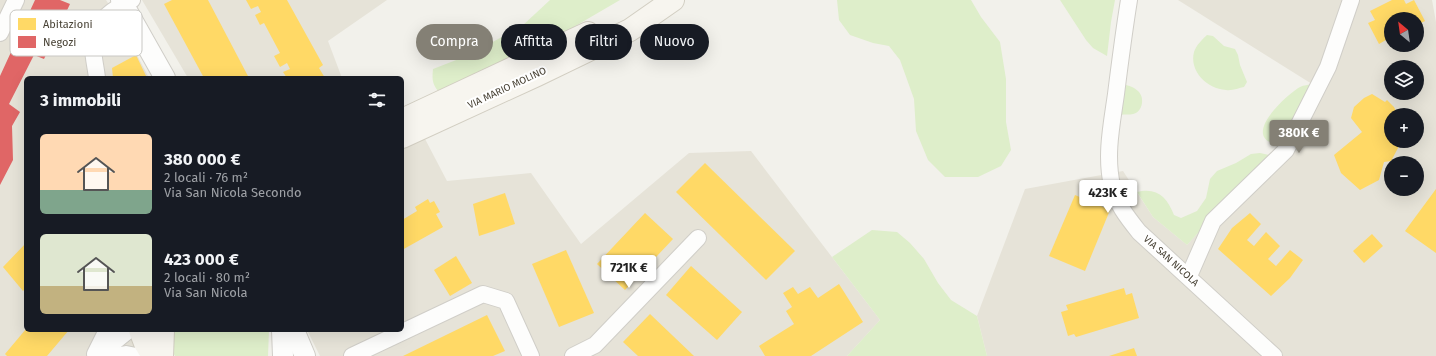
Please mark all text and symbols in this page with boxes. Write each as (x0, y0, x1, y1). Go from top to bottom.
legend (10, 10, 142, 56)
north arrow (1384, 12, 1424, 52)
map controls (1384, 12, 1424, 196)
text: Abitazioni (43, 18, 93, 31)
chip: Compra (416, 24, 493, 60)
chip: Affitta (501, 24, 567, 60)
chip: Filtri (575, 24, 632, 60)
chip: Nuovo (640, 24, 709, 60)
text: Negozi (43, 36, 76, 49)
button: layers (1384, 60, 1424, 100)
street label: VIA MARIO MOLINO (466, 65, 548, 111)
icon: filters (366, 89, 388, 111)
text: 3 immobili (40, 90, 121, 111)
button: + (1384, 108, 1424, 148)
pin: 380K € (1266, 120, 1332, 154)
text: 380K € (1279, 125, 1319, 140)
text: 380 000 € (164, 149, 241, 170)
icon: home (72, 150, 120, 198)
button: − (1384, 156, 1424, 196)
text: 2 locali · 76 m² (164, 170, 248, 185)
pin: 423K € (1075, 180, 1141, 214)
text: Via San Nicola Secondo (164, 185, 302, 200)
text: 423K € (1088, 185, 1128, 200)
street label: VIA SAN NICOLA (1141, 233, 1201, 289)
text: 423 000 € (164, 249, 239, 270)
icon: home (72, 250, 120, 298)
pin: 721K € (596, 255, 662, 289)
text: 721K € (610, 260, 648, 275)
text: 2 locali · 80 m² (164, 270, 250, 285)
text: Via San Nicola (164, 285, 248, 300)

